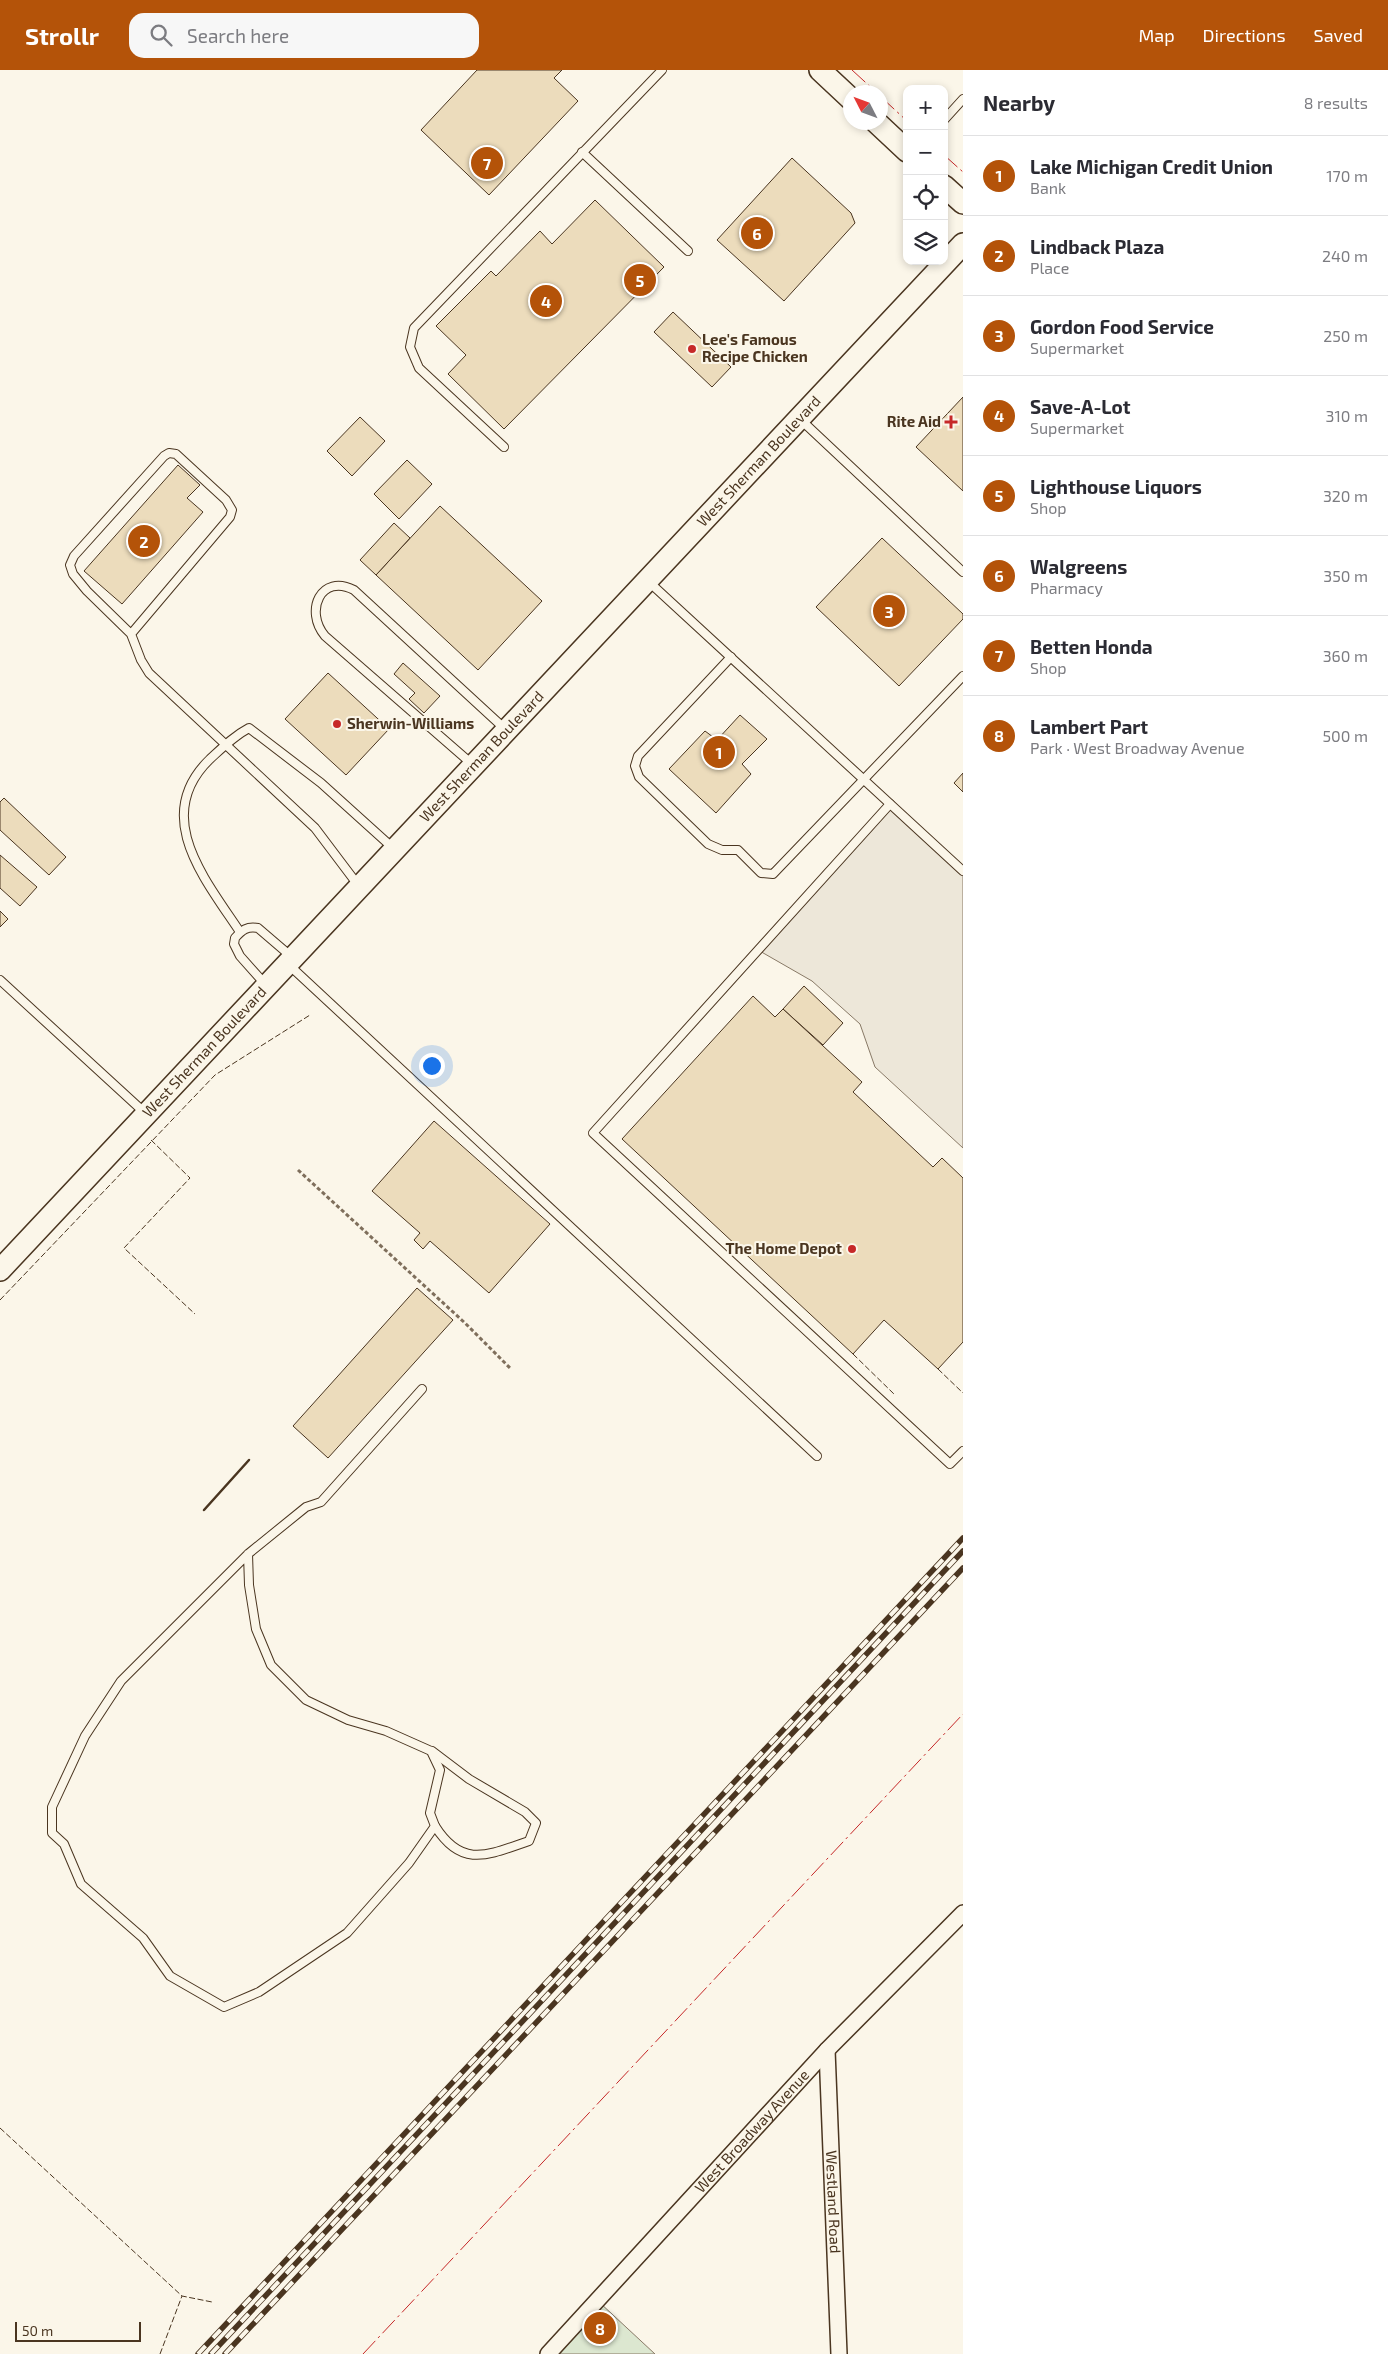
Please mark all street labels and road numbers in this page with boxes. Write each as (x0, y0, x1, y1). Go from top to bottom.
street label: West Sherman Boulevard (693, 392, 824, 530)
street label: West Sherman Boulevard (415, 687, 547, 825)
street label: West Sherman Boulevard (138, 982, 270, 1121)
street label: West Broadway Avenue (690, 2066, 812, 2196)
street label: Westland Road (823, 2150, 845, 2254)

